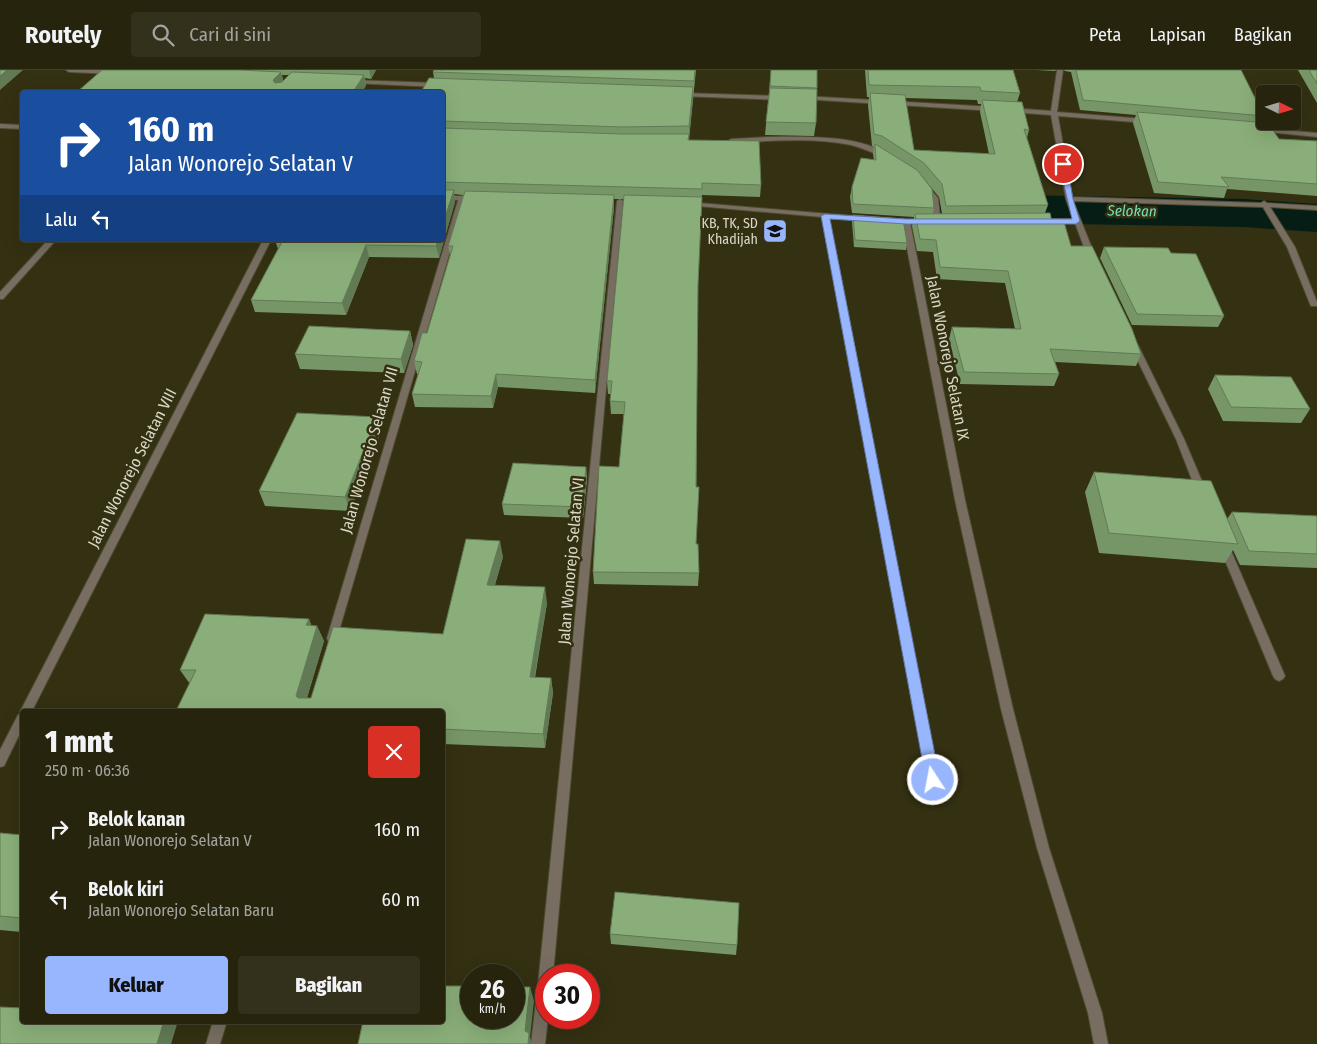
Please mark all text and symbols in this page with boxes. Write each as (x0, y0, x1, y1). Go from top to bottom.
search box (131, 12, 481, 57)
text: Routely (25, 21, 101, 49)
icon: search (149, 21, 177, 49)
text: Cari di sini (189, 23, 271, 46)
text: Peta (1089, 24, 1121, 46)
text: Lapisan (1149, 24, 1206, 46)
text: Bagikan (1234, 24, 1292, 46)
north arrow (1256, 85, 1301, 130)
map controls (1256, 85, 1301, 130)
text: 160 m (128, 108, 214, 150)
icon: right (45, 110, 110, 175)
pin (1042, 143, 1084, 185)
text: Jalan Wonorejo Selatan V (128, 150, 353, 177)
icon: arrive (1049, 150, 1077, 178)
water label: Selokan (1106, 202, 1157, 220)
icon: left (87, 205, 115, 233)
text: Lalu (45, 208, 77, 231)
place label: KB, TK, SD Khadijah (702, 215, 758, 248)
school or university icon: KB, TK, SD Khadijah (762, 218, 788, 244)
street label: Jalan Wonorejo Selatan IX (923, 274, 973, 442)
street label: Jalan Wonorejo Selatan VII (336, 365, 402, 535)
street label: Jalan Wonorejo Selatan VIII (84, 385, 180, 551)
street label: Jalan Wonorejo Selatan VI (554, 477, 588, 645)
text: 1 mnt (45, 724, 113, 760)
button: close (368, 726, 420, 778)
position arrow (906, 753, 958, 805)
text: 250 m · 06:36 (45, 761, 130, 780)
text: Belok kanan (88, 808, 185, 831)
icon: right (45, 815, 73, 843)
text: 160 m (374, 818, 420, 841)
text: Jalan Wonorejo Selatan V (88, 831, 252, 850)
text: Belok kiri (88, 878, 164, 901)
icon: left (45, 885, 73, 913)
text: 60 m (382, 888, 420, 911)
text: Jalan Wonorejo Selatan Baru (88, 901, 274, 920)
button: Keluar (45, 956, 228, 1014)
button: Bagikan (238, 956, 420, 1014)
speed limit sign: 30 (535, 964, 600, 1029)
text: 26 (480, 975, 505, 1005)
text: km/h (479, 1002, 506, 1016)

